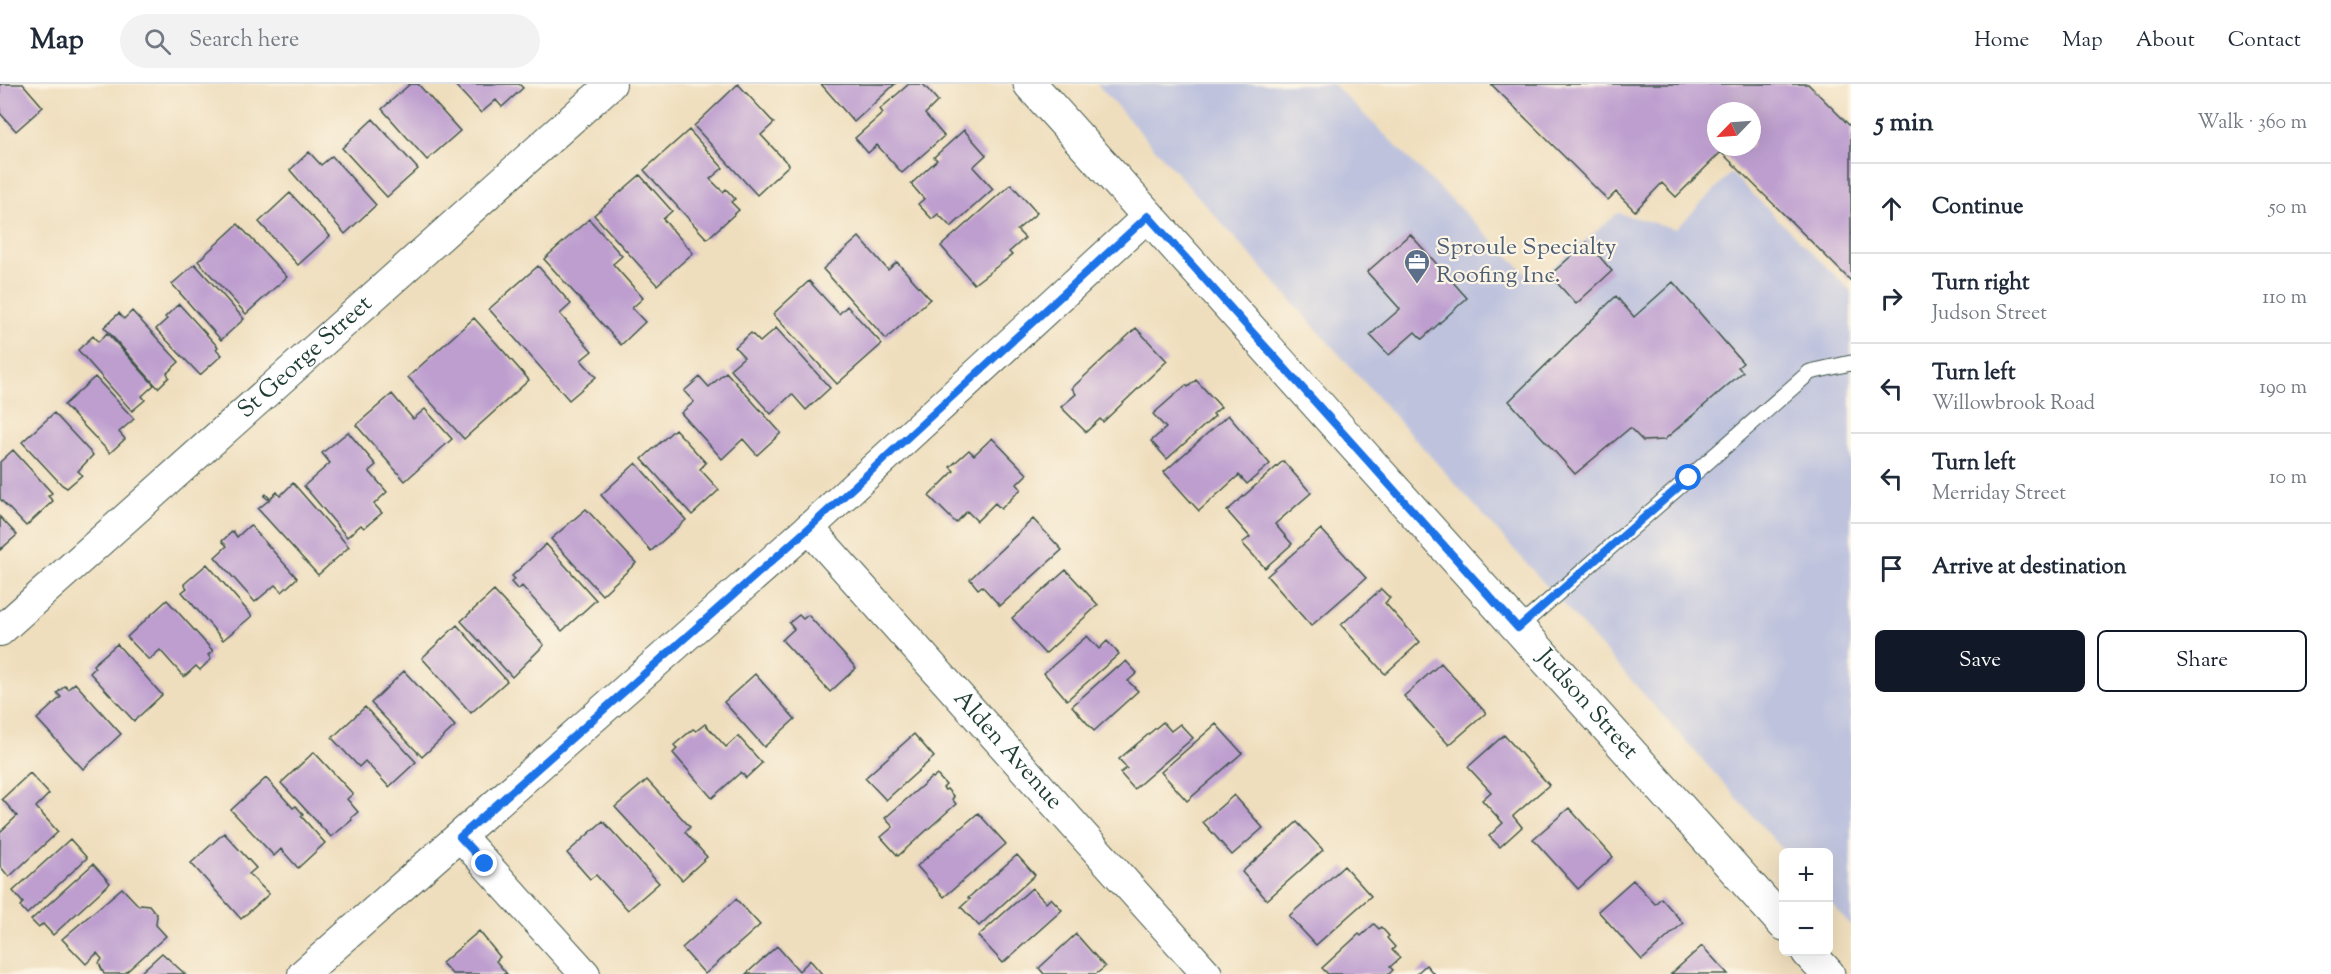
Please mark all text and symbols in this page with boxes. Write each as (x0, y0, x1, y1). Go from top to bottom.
search box (120, 14, 540, 68)
text: Map (30, 21, 84, 61)
icon: search (141, 25, 174, 58)
text: Search here (189, 25, 299, 57)
text: Home (1974, 26, 2029, 56)
text: Map (2062, 26, 2103, 56)
text: About (2136, 26, 2195, 56)
text: Contact (2228, 26, 2301, 56)
north arrow (1707, 102, 1761, 156)
text: 5 min (1875, 105, 1934, 142)
text: Walk · 360 m (2197, 109, 2307, 138)
icon: ahead (1875, 192, 1908, 225)
text: Continue (1932, 192, 2023, 224)
text: 50 m (2269, 194, 2307, 223)
place label: Sproule Specialty Roofing Inc. (1436, 231, 1617, 293)
office icon: Sproule Specialty Roofing Inc. (1402, 247, 1432, 285)
text: Turn right (1932, 268, 2029, 300)
icon: right (1875, 282, 1908, 315)
text: 110 m (2262, 284, 2307, 313)
street label: St George Street (231, 288, 380, 427)
text: Judson Street (1932, 300, 2047, 329)
text: Turn left (1932, 358, 2015, 390)
icon: left (1875, 372, 1908, 405)
text: 190 m (2259, 374, 2307, 403)
text: Willowbrook Road (1932, 390, 2095, 419)
text: Turn left (1932, 448, 2015, 480)
icon: left (1875, 462, 1908, 495)
route start (1675, 464, 1701, 490)
text: 10 m (2269, 464, 2307, 493)
text: Merriday Street (1932, 480, 2066, 509)
icon: arrive (1875, 552, 1908, 585)
text: Arrive at destination (1932, 552, 2127, 584)
button: Save (1875, 630, 2085, 692)
button: Share (2097, 630, 2307, 692)
street label: Judson Street (1527, 640, 1646, 767)
street label: Alden Avenue (945, 683, 1070, 818)
map controls (1779, 848, 1833, 956)
button: + (1779, 848, 1833, 902)
route end (471, 850, 497, 876)
button: − (1779, 902, 1833, 956)

